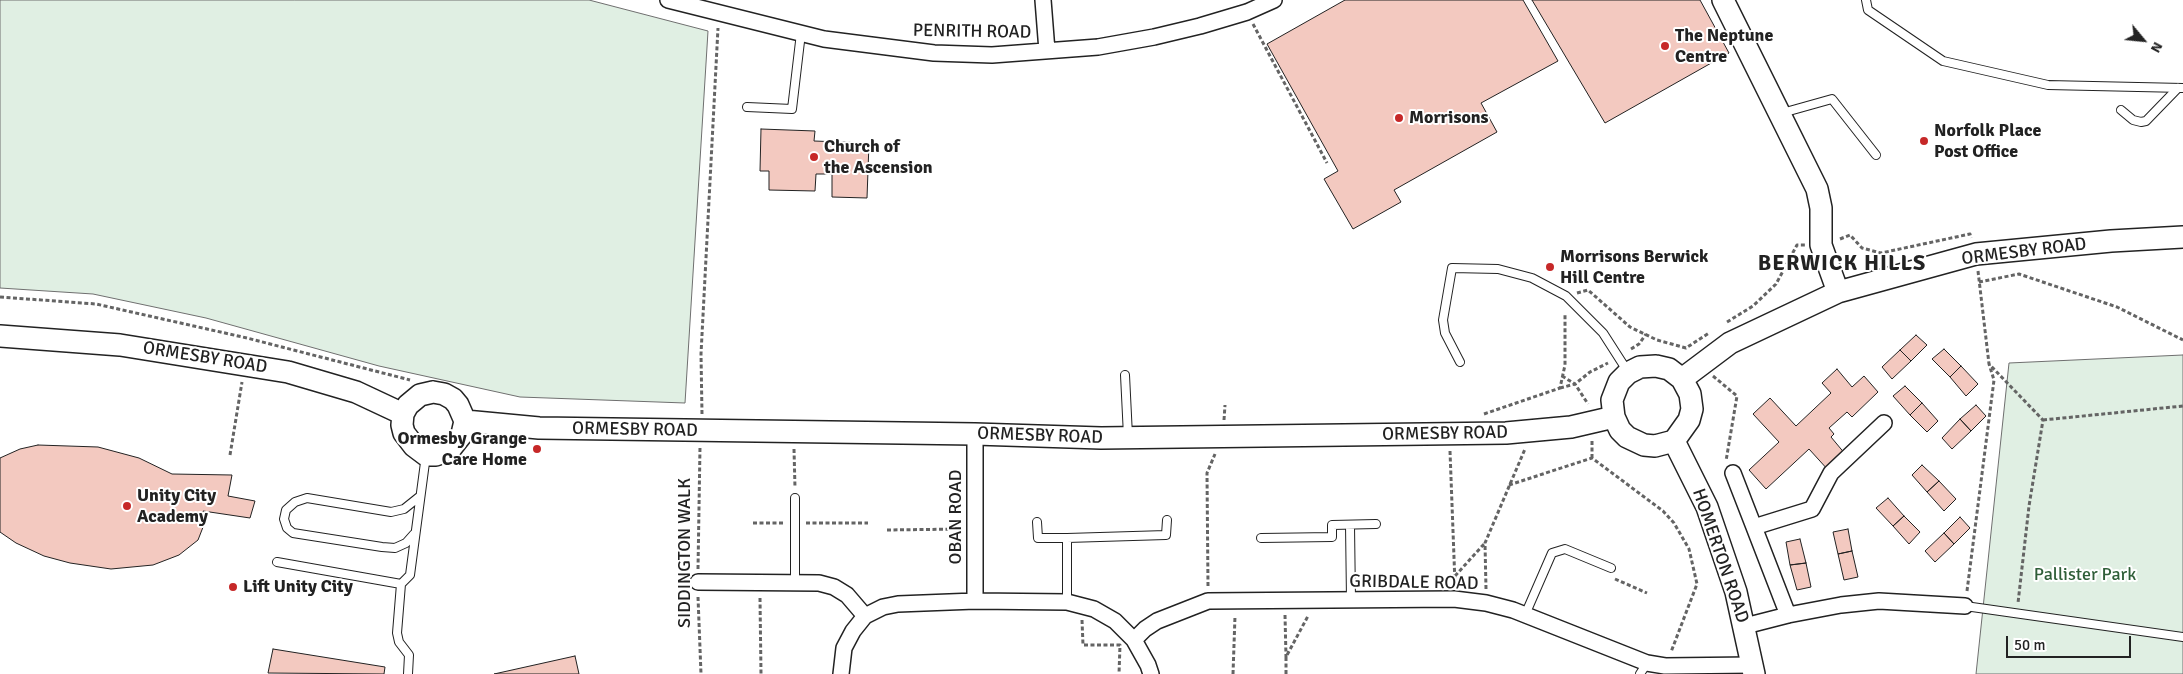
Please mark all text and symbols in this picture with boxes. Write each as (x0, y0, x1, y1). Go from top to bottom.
north arrow (2118, 15, 2168, 65)
street label: PENRITH ROAD (913, 20, 1031, 44)
place label: The Neptune Centre (1675, 25, 1773, 68)
text: N (2147, 39, 2166, 56)
marker: The Neptune Centre (1659, 40, 1671, 52)
place label: Morrisons (1409, 107, 1489, 129)
marker: Morrisons (1393, 112, 1405, 124)
place label: Norfolk Place Post Office (1934, 120, 2041, 162)
marker: Norfolk Place Post Office (1918, 135, 1930, 147)
place label: Church of the Ascension (824, 136, 933, 178)
marker: Church of the Ascension (808, 151, 820, 163)
street label: ORMESBY ROAD (1960, 234, 2088, 270)
place label: Morrisons Berwick Hill Centre (1560, 246, 1708, 288)
district label: BERWICK HILLS (1756, 251, 1928, 277)
marker: Morrisons Berwick Hill Centre (1544, 261, 1556, 273)
street label: ORMESBY ROAD (141, 338, 269, 378)
street label: ORMESBY ROAD (572, 418, 698, 442)
street label: ORMESBY ROAD (1382, 422, 1508, 446)
street label: ORMESBY ROAD (977, 423, 1103, 449)
place label: Ormesby Grange Care Home (397, 428, 527, 470)
marker: Ormesby Grange Care Home (531, 443, 543, 455)
street label: OBAN ROAD (945, 470, 967, 564)
street label: SIDDINGTON WALK (674, 478, 696, 628)
place label: Unity City Academy (137, 485, 216, 528)
street label: HOMERTON ROAD (1687, 486, 1753, 626)
marker: Unity City Academy (121, 500, 133, 512)
park label: Pallister Park (2034, 564, 2136, 586)
street label: GRIBDALE ROAD (1349, 571, 1479, 595)
place label: Lift Unity City (243, 576, 353, 598)
marker: Lift Unity City (227, 581, 239, 593)
scale bar (2008, 626, 2133, 658)
text: 50 m (2014, 636, 2045, 654)

